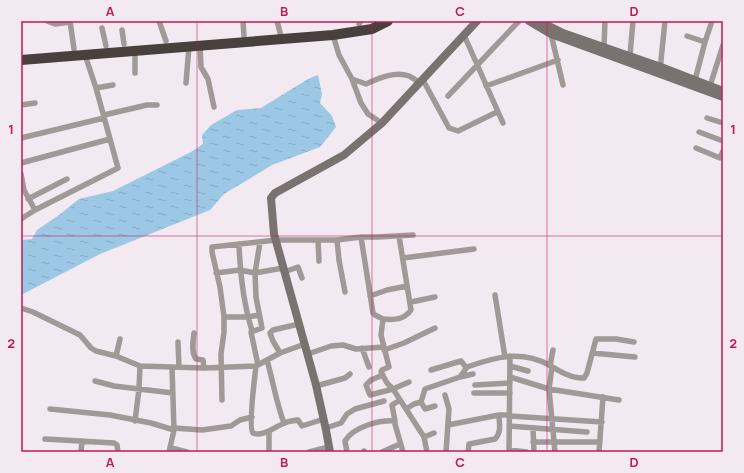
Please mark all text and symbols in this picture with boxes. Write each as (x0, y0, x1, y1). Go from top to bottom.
text: A (106, 2, 115, 20)
text: B (280, 2, 288, 20)
text: C (455, 2, 465, 20)
text: D (629, 2, 639, 20)
text: 1 (8, 120, 14, 138)
text: 1 (730, 120, 736, 138)
text: 2 (7, 334, 15, 352)
text: 2 (729, 334, 737, 352)
text: A (106, 453, 115, 471)
text: B (280, 453, 288, 471)
text: C (455, 453, 465, 471)
text: D (629, 453, 639, 471)

